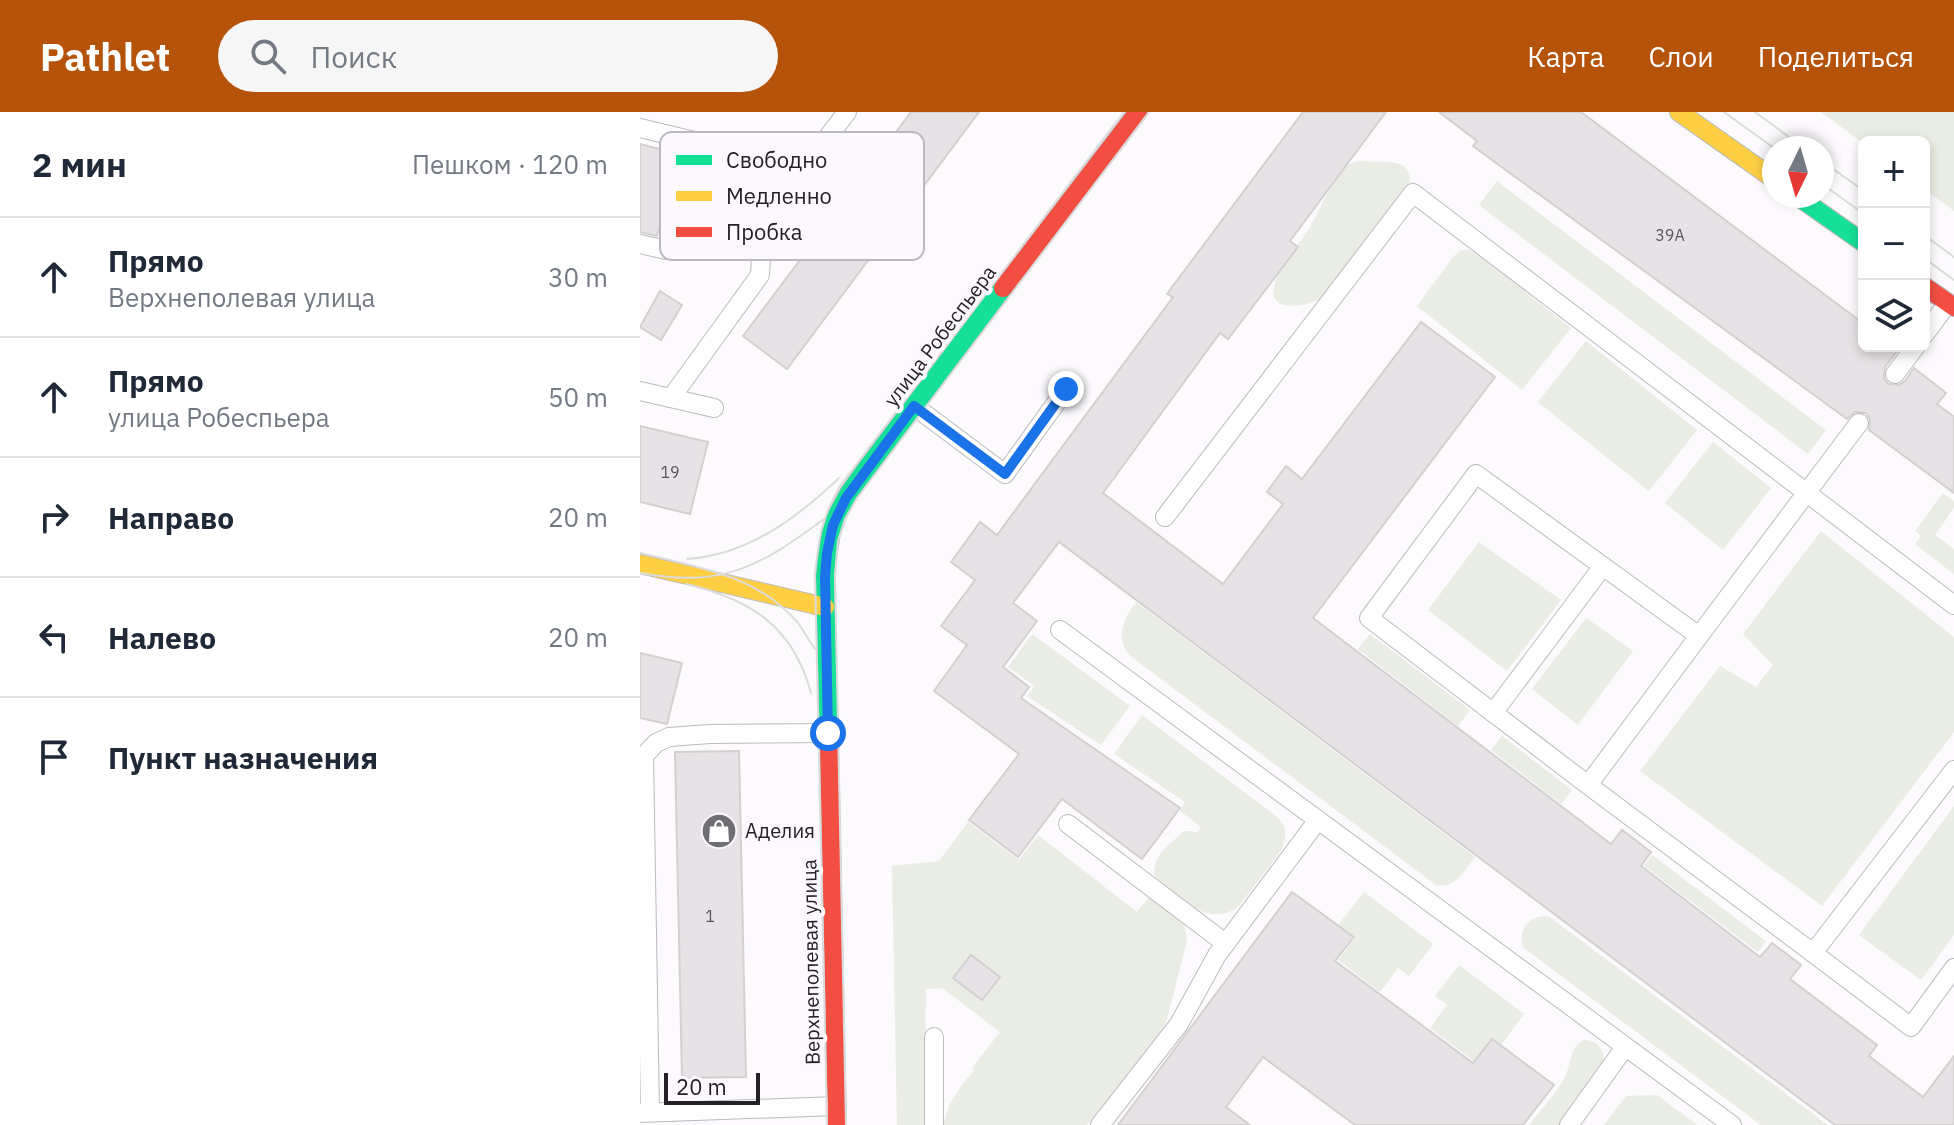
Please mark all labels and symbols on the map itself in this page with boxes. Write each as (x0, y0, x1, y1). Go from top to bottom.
legend (660, 132, 924, 260)
north arrow (1762, 136, 1834, 208)
text: Свободно (726, 145, 827, 174)
text: Медленно (726, 181, 832, 210)
text: Пробка (726, 217, 803, 246)
house number: 39А (1655, 225, 1685, 245)
street label: улица Робеспьера (877, 259, 1002, 412)
route end (1048, 371, 1084, 407)
house number: 19 (660, 462, 680, 482)
route start (810, 715, 846, 751)
shop icon: Аделия (700, 812, 738, 850)
place label: Аделия (745, 817, 815, 844)
street label: Верхнеполевая улица (795, 859, 826, 1065)
house number: 1 (705, 906, 715, 926)
scale bar (664, 1069, 760, 1105)

